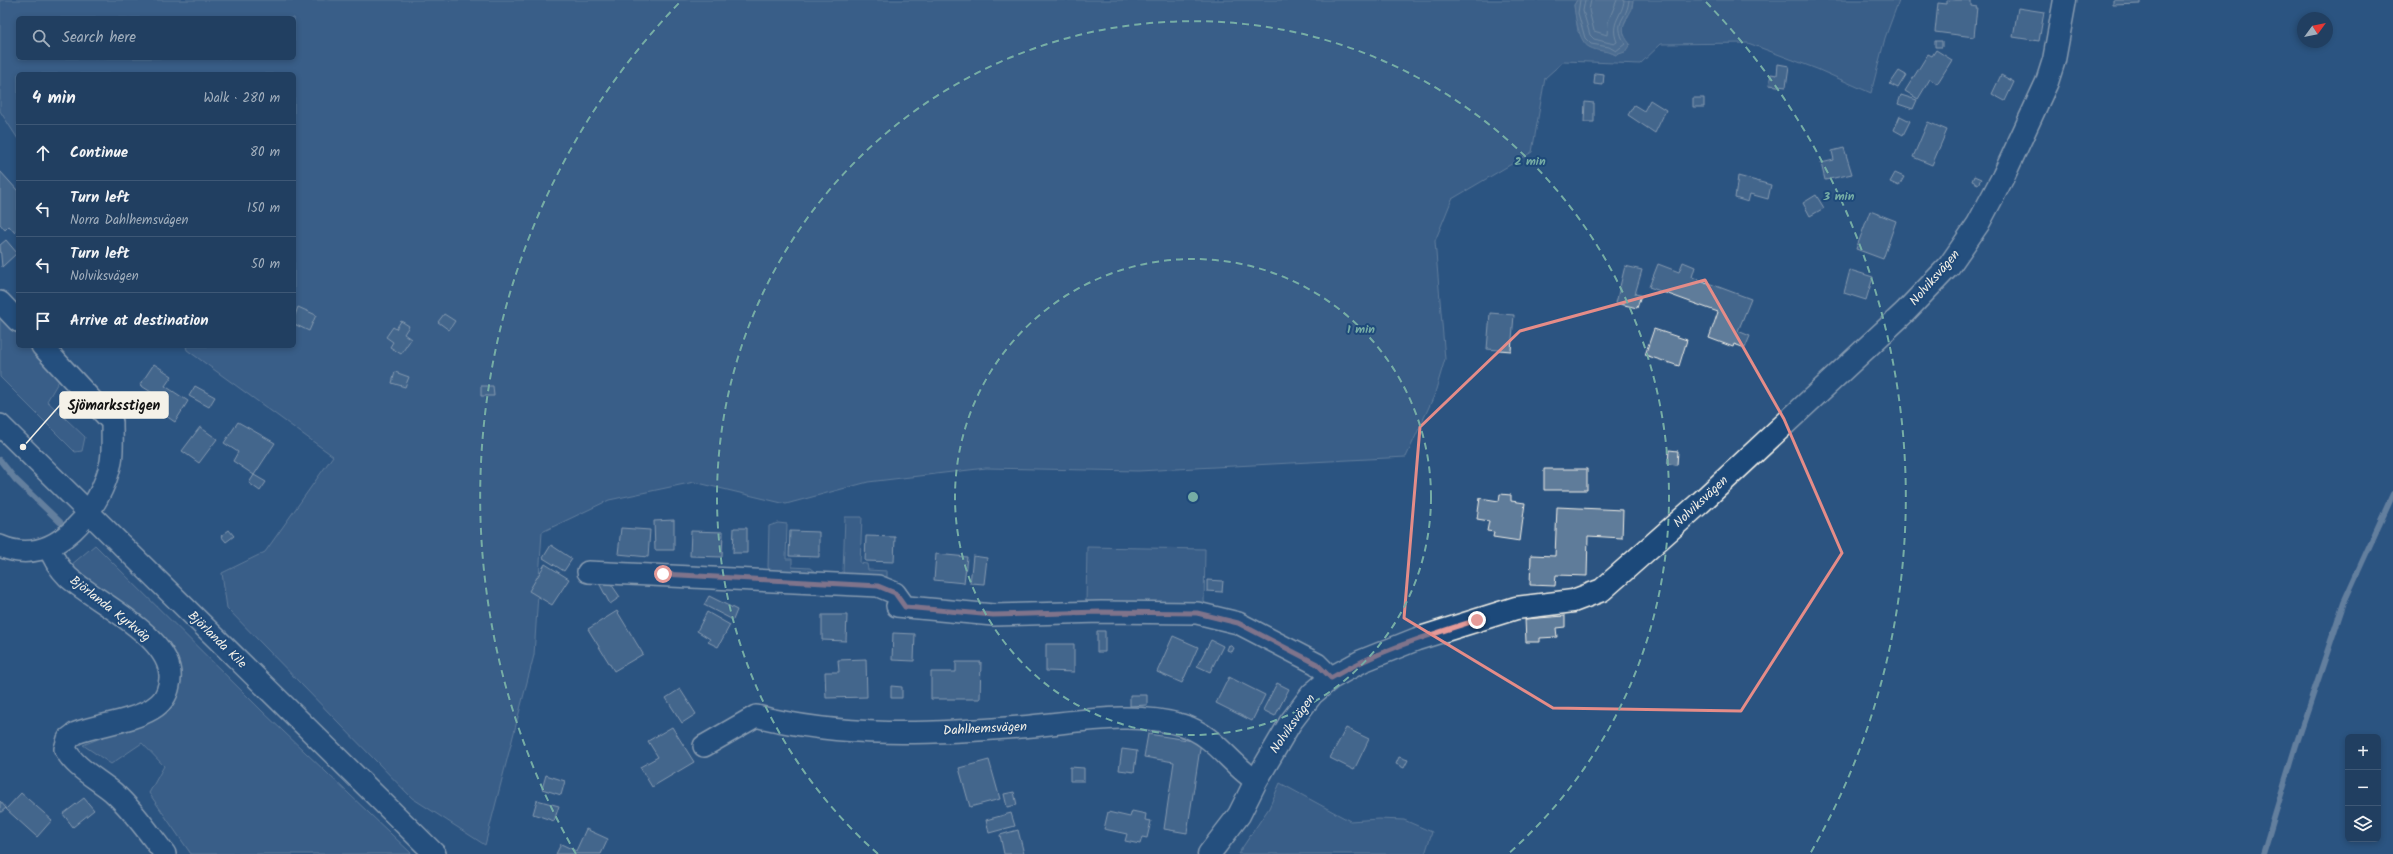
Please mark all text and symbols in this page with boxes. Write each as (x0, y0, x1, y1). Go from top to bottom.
north arrow (2297, 12, 2333, 48)
search box (16, 16, 296, 60)
text: Search here (62, 26, 136, 50)
icon: search (30, 27, 52, 49)
text: 4 min (32, 85, 76, 112)
text: Walk · 280 m (204, 88, 280, 109)
text: Continue (70, 141, 128, 165)
icon: ahead (32, 142, 54, 164)
text: 80 m (250, 142, 280, 163)
text: 2 min (1514, 152, 1546, 171)
text: Turn left (70, 186, 130, 210)
text: 3 min (1823, 187, 1855, 206)
icon: left (32, 198, 54, 220)
text: 150 m (247, 198, 280, 219)
text: Norra Dahlhemsvägen (70, 210, 189, 231)
text: Turn left (70, 242, 130, 266)
street label: Nolviksvägen (1905, 245, 1965, 311)
icon: left (32, 254, 54, 276)
text: 50 m (251, 254, 280, 275)
text: Nolviksvägen (70, 266, 139, 287)
text: Arrive at destination (70, 309, 209, 333)
icon: arrive (32, 310, 54, 332)
text: 1 min (1347, 320, 1375, 339)
callout: Sjömarksstigen (60, 392, 168, 418)
text: Sjömarksstigen (68, 395, 161, 417)
street label: Nolviksvägen (1669, 471, 1733, 533)
centre of rings (1186, 490, 1200, 504)
route start (654, 565, 672, 583)
street label: Björlanda Kyrkväg (65, 571, 155, 647)
street label: Björlanda Kile (183, 606, 252, 674)
route end (1468, 611, 1486, 629)
street label: Nolviksvägen (1265, 690, 1321, 758)
street label: Dahlhemsvägen (943, 716, 1028, 742)
map controls (2345, 734, 2381, 842)
button: + (2345, 734, 2381, 770)
button: − (2345, 770, 2381, 806)
button: layers (2345, 806, 2381, 842)

